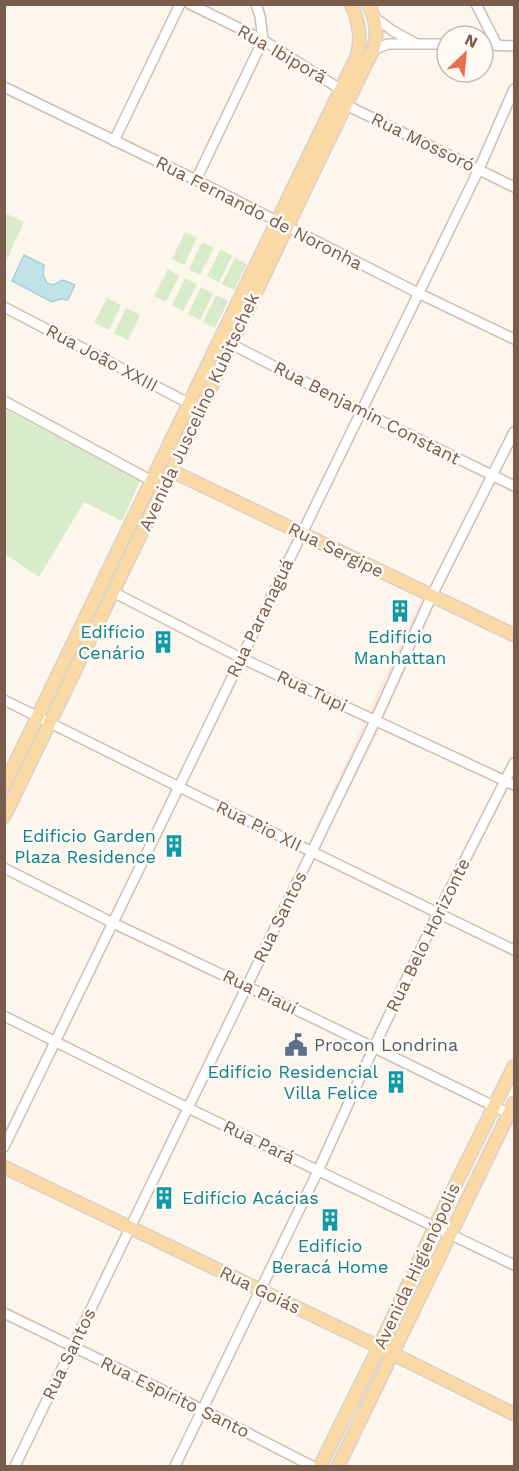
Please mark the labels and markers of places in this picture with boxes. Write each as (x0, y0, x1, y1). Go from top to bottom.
building icon: Edifício Manhattan (387, 598, 413, 624)
place label: Edifício Cenário (78, 621, 145, 663)
place label: Edifício Manhattan (354, 626, 446, 668)
building icon: Edifício Cenário (150, 629, 176, 655)
place label: Edificio Garden Plaza Residence (14, 825, 156, 867)
building icon: Edificio Garden Plaza Residence (161, 833, 187, 859)
public building icon: Procon Londrina (283, 1032, 309, 1058)
place label: Procon Londrina (314, 1034, 458, 1055)
place label: Edifício Residencial Villa Felice (207, 1061, 378, 1103)
building icon: Edifício Residencial Villa Felice (383, 1069, 409, 1095)
building icon: Edifício Acácias (151, 1185, 177, 1211)
place label: Edifício Acácias (182, 1187, 319, 1208)
building icon: Edifício Beracá Home (317, 1207, 343, 1233)
place label: Edifício Beracá Home (272, 1235, 388, 1277)

